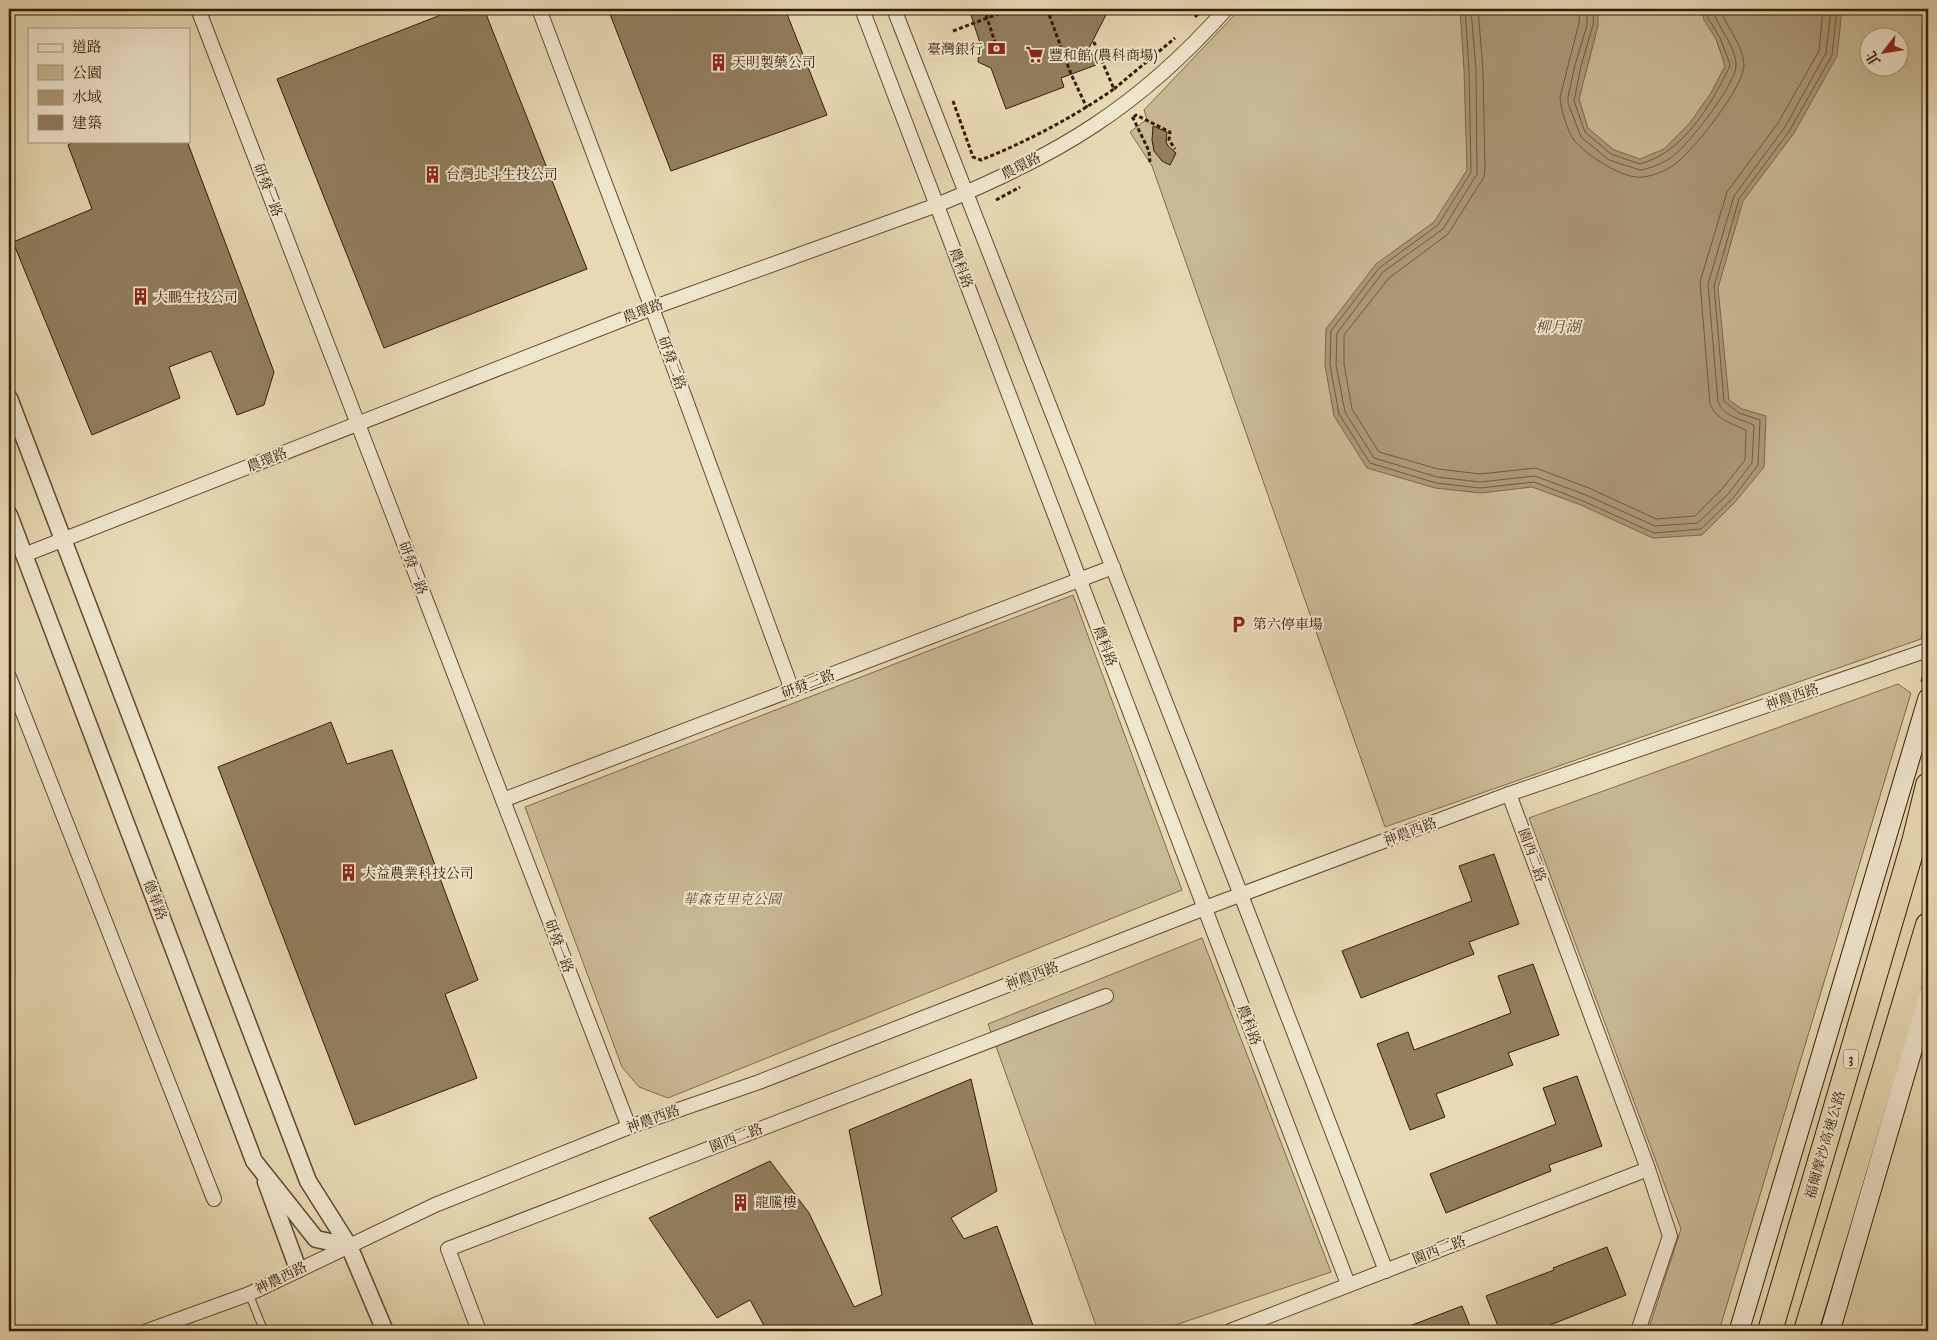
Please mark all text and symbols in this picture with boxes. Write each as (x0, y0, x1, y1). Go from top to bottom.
legend (28, 28, 190, 142)
north arrow (1860, 28, 1910, 78)
text: 道路 (72, 38, 102, 56)
bank icon: 臺灣銀行 (987, 39, 1007, 59)
place label: 臺灣銀行 (927, 41, 983, 58)
supermarket icon: 豐和館 (農科商場) (1025, 45, 1045, 65)
place label: 豐和館 (農科商場) (1049, 47, 1158, 65)
text: 北 (1862, 48, 1884, 69)
building icon: 天明製藥公司 (708, 52, 728, 72)
place label: 天明製藥公司 (732, 54, 816, 71)
text: 公園 (72, 64, 102, 82)
text: 水域 (72, 88, 102, 106)
text: 建築 (72, 114, 102, 132)
street label: 農環路 (998, 149, 1044, 183)
street label: 研發一路 (250, 161, 286, 219)
building icon: 台灣北斗生技公司 (422, 164, 442, 184)
place label: 台灣北斗生技公司 (446, 166, 558, 183)
street label: 農科路 (946, 245, 976, 291)
building icon: 大鵬生技公司 (130, 287, 150, 307)
place label: 大鵬生技公司 (154, 289, 238, 306)
street label: 農環路 (620, 296, 666, 326)
water label: 柳月湖 (1535, 318, 1583, 336)
street label: 研發二路 (654, 334, 690, 392)
street label: 農環路 (244, 444, 290, 476)
street label: 研發一路 (395, 539, 431, 597)
parking icon: 第六停車場 (1229, 614, 1249, 634)
place label: 第六停車場 (1253, 616, 1323, 633)
street label: 農科路 (1090, 623, 1120, 669)
street label: 研發三路 (779, 666, 837, 702)
street label: 神農西路 (1763, 680, 1821, 714)
street label: 神農西路 (1381, 814, 1439, 850)
street label: 園西二路 (1514, 826, 1550, 884)
building icon: 大益農業科技公司 (338, 863, 358, 883)
place label: 大益農業科技公司 (362, 865, 474, 882)
street label: 德華路 (140, 877, 170, 923)
park label: 華森克里克公園 (683, 891, 783, 908)
street label: 研發一路 (541, 917, 577, 975)
street label: 神農西路 (1003, 958, 1061, 994)
street label: 農科路 (1234, 1002, 1264, 1048)
road number: 3 (1844, 1050, 1858, 1068)
street label: 福爾摩沙高速公路 (1801, 1089, 1849, 1201)
street label: 神農西路 (624, 1101, 682, 1137)
street label: 園西二路 (707, 1120, 765, 1156)
building icon: 龍騰樓 (731, 1192, 751, 1212)
place label: 龍騰樓 (755, 1194, 797, 1211)
street label: 園西二路 (1410, 1232, 1468, 1268)
street label: 神農西路 (252, 1258, 310, 1298)

